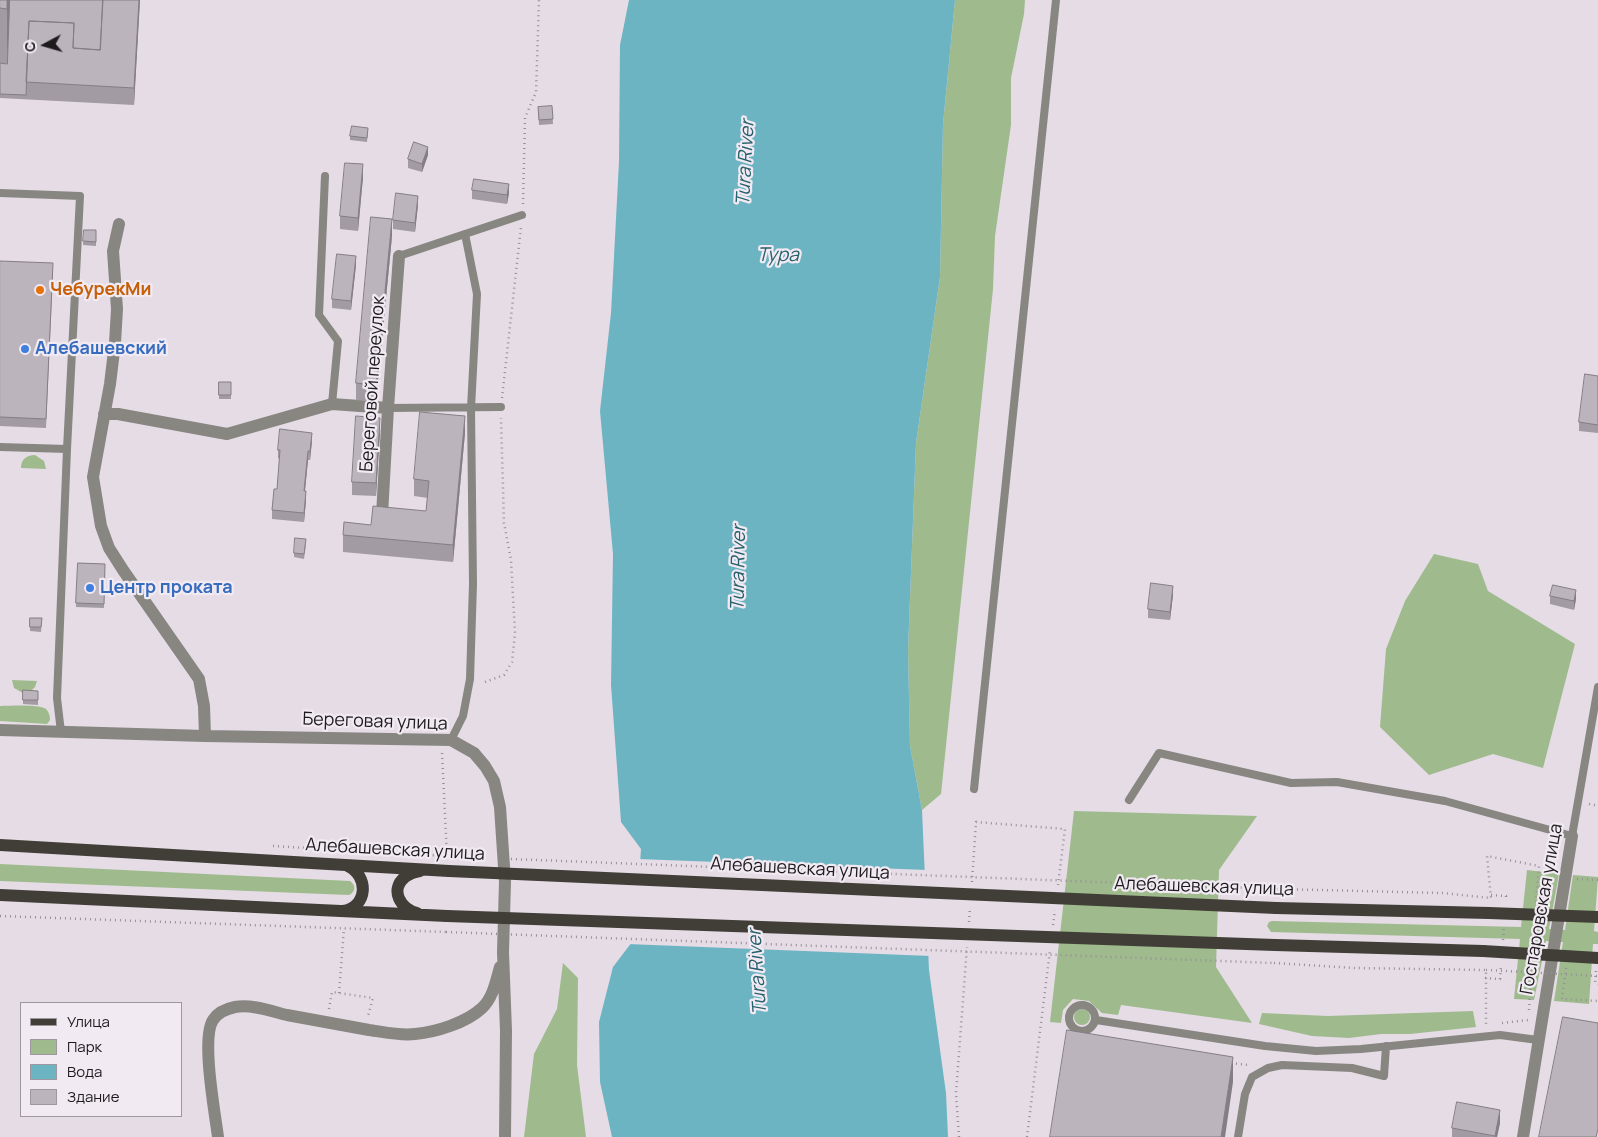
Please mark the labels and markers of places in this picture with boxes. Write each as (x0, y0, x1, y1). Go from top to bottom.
place label: ЧебурекМи (50, 279, 151, 301)
marker: ЧебурекМи (34, 284, 46, 296)
place label: Алебашевский (35, 338, 167, 360)
marker: Алебашевский (19, 343, 31, 355)
place label: Центр проката (100, 577, 233, 599)
marker: Центр проката (84, 582, 96, 594)

